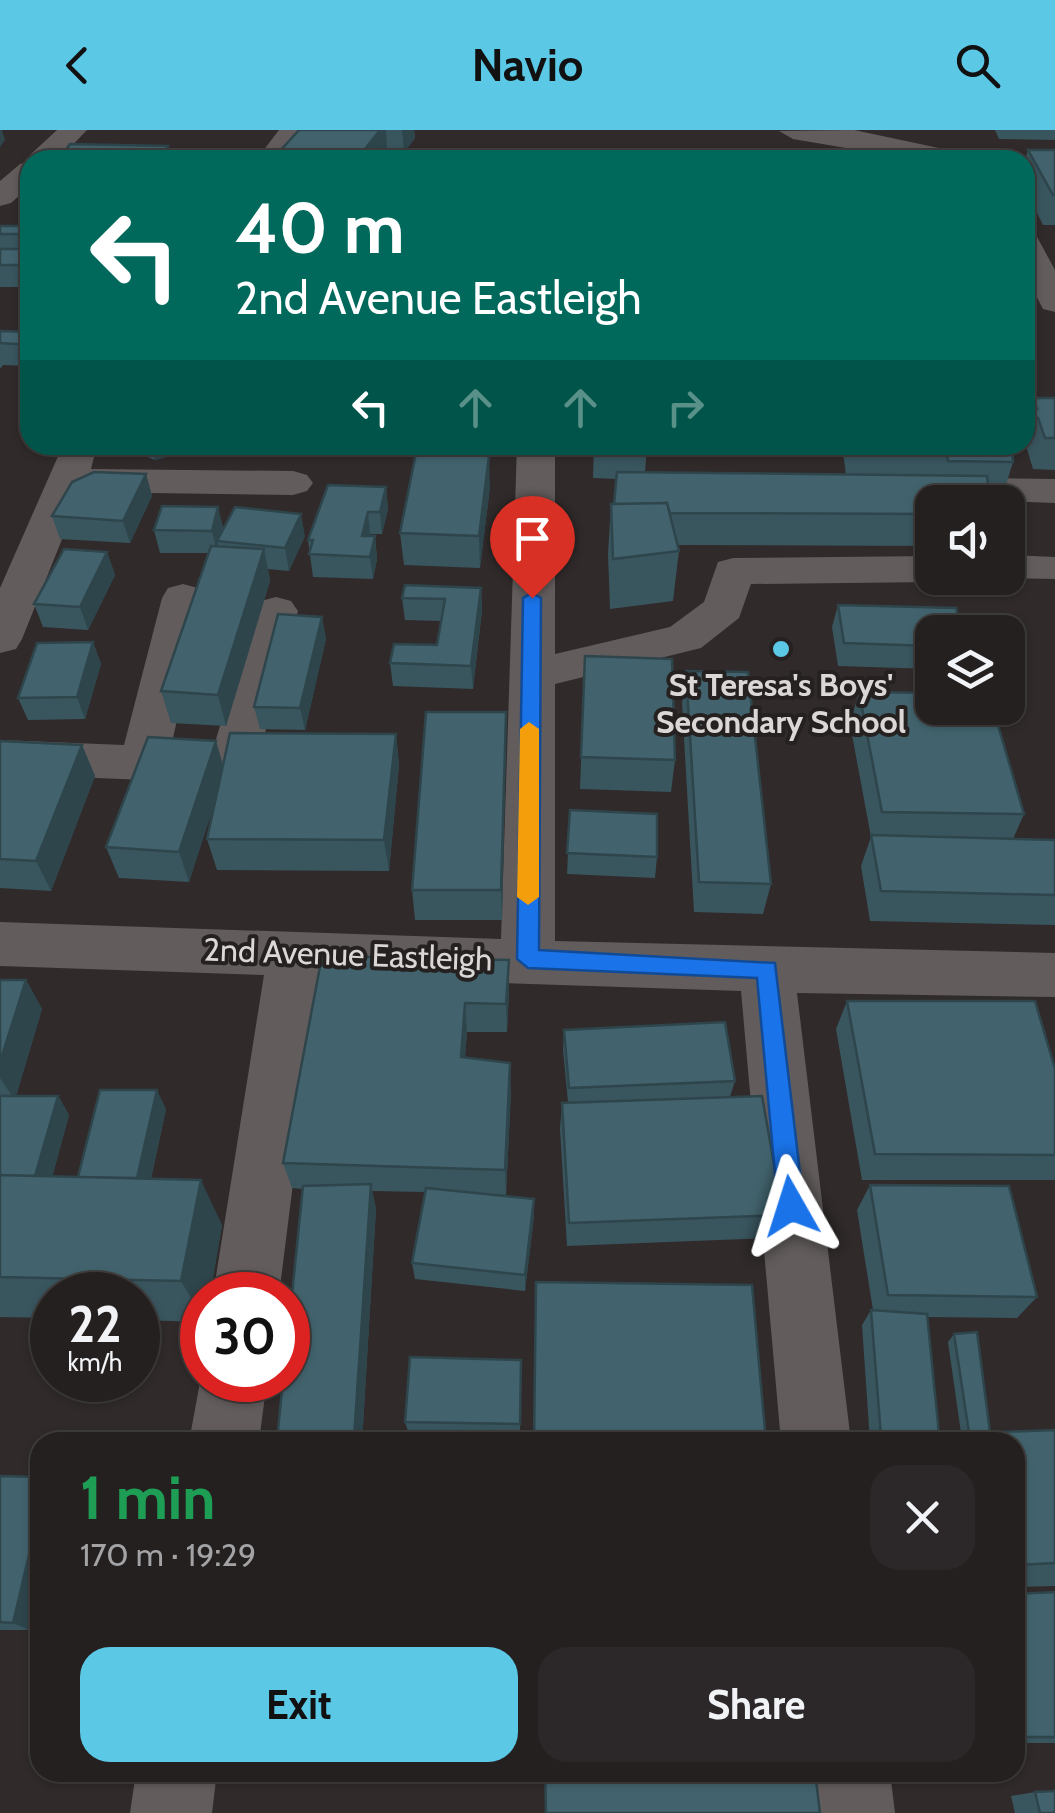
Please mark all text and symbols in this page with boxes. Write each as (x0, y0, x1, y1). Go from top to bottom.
icon: back (50, 38, 105, 93)
text: Navio (472, 38, 583, 92)
icon: search (950, 38, 1005, 93)
text: 40 m (235, 185, 404, 271)
icon: left (70, 190, 200, 320)
text: 2nd Avenue Eastleigh (235, 271, 642, 325)
icon: left (343, 380, 398, 435)
icon: ahead (448, 380, 503, 435)
icon: ahead (553, 380, 608, 435)
icon: right (658, 380, 713, 435)
map controls (915, 485, 1025, 725)
button: sound (915, 485, 1025, 595)
pin (490, 496, 575, 599)
icon: arrive (505, 511, 560, 566)
button: layers (915, 615, 1025, 725)
marker: St Teresa's Boys' Secondary School (770, 638, 792, 660)
place label: St Teresa's Boys' Secondary School (656, 665, 906, 741)
street label: 2nd Avenue Eastleigh (203, 929, 493, 979)
position arrow (739, 1154, 843, 1258)
speed limit sign: 30 (180, 1272, 310, 1402)
text: 22 (69, 1294, 121, 1355)
text: km/h (68, 1347, 122, 1377)
text: 1 min (80, 1461, 215, 1534)
button: close (870, 1465, 975, 1570)
text: 170 m · 19:29 (80, 1535, 256, 1574)
button: Exit (80, 1647, 518, 1762)
button: Share (538, 1647, 975, 1762)

